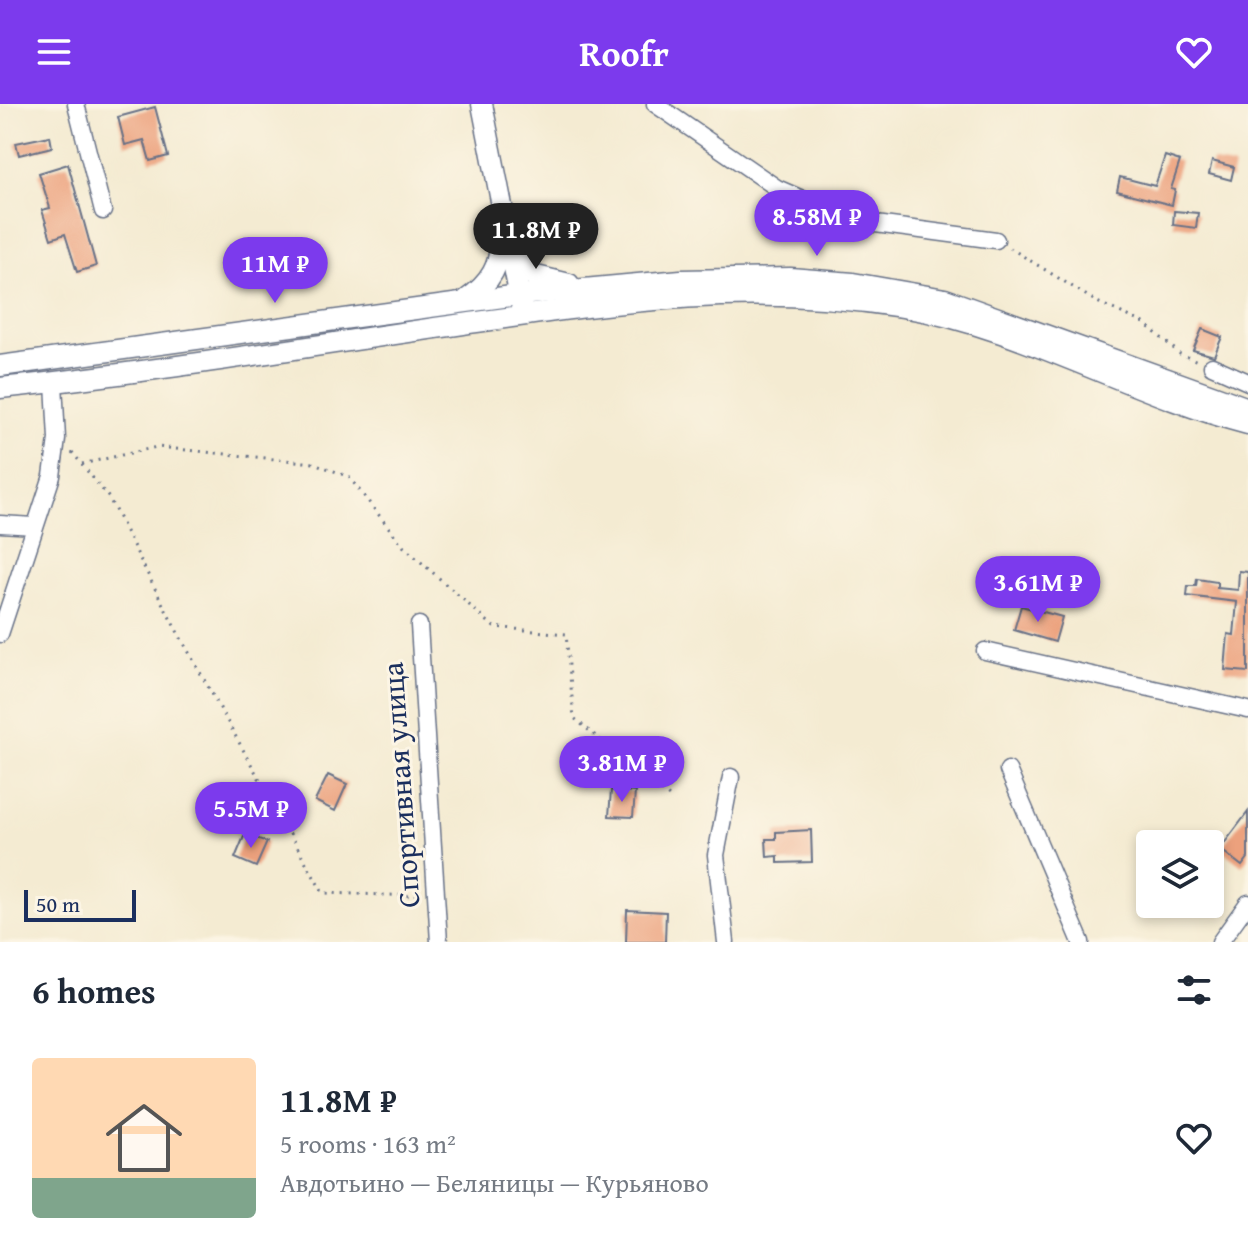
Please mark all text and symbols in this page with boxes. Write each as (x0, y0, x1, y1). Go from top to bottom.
text: Roofr (579, 26, 669, 79)
icon: menu (32, 30, 76, 74)
icon: heart (1172, 30, 1216, 74)
pin: 8.58M ₽ (743, 190, 891, 258)
text: 8.58M ₽ (772, 196, 862, 235)
pin: 11.8M ₽ (462, 203, 610, 271)
text: 11.8M ₽ (491, 209, 581, 248)
pin: 11M ₽ (219, 237, 331, 305)
text: 11M ₽ (241, 243, 309, 282)
pin: 3.61M ₽ (964, 556, 1112, 624)
text: 3.61M ₽ (993, 562, 1083, 601)
street label: Спортивная улица (369, 660, 431, 909)
pin: 3.81M ₽ (548, 736, 696, 804)
text: 3.81M ₽ (577, 742, 667, 781)
pin: 5.5M ₽ (186, 782, 316, 850)
text: 5.5M ₽ (213, 788, 289, 827)
map controls (1136, 830, 1224, 918)
button: layers (1136, 830, 1224, 918)
scale bar (24, 886, 136, 922)
text: 50 m (36, 888, 80, 920)
text: 6 homes (32, 966, 156, 1015)
icon: filters (1172, 968, 1216, 1012)
text: 11.8M ₽ (280, 1075, 397, 1124)
icon: home (96, 1090, 192, 1186)
icon: heart (1172, 1116, 1216, 1160)
text: 5 rooms · 163 m² (280, 1124, 456, 1163)
text: Авдотьино — Беляницы — Курьяново (280, 1163, 709, 1202)

